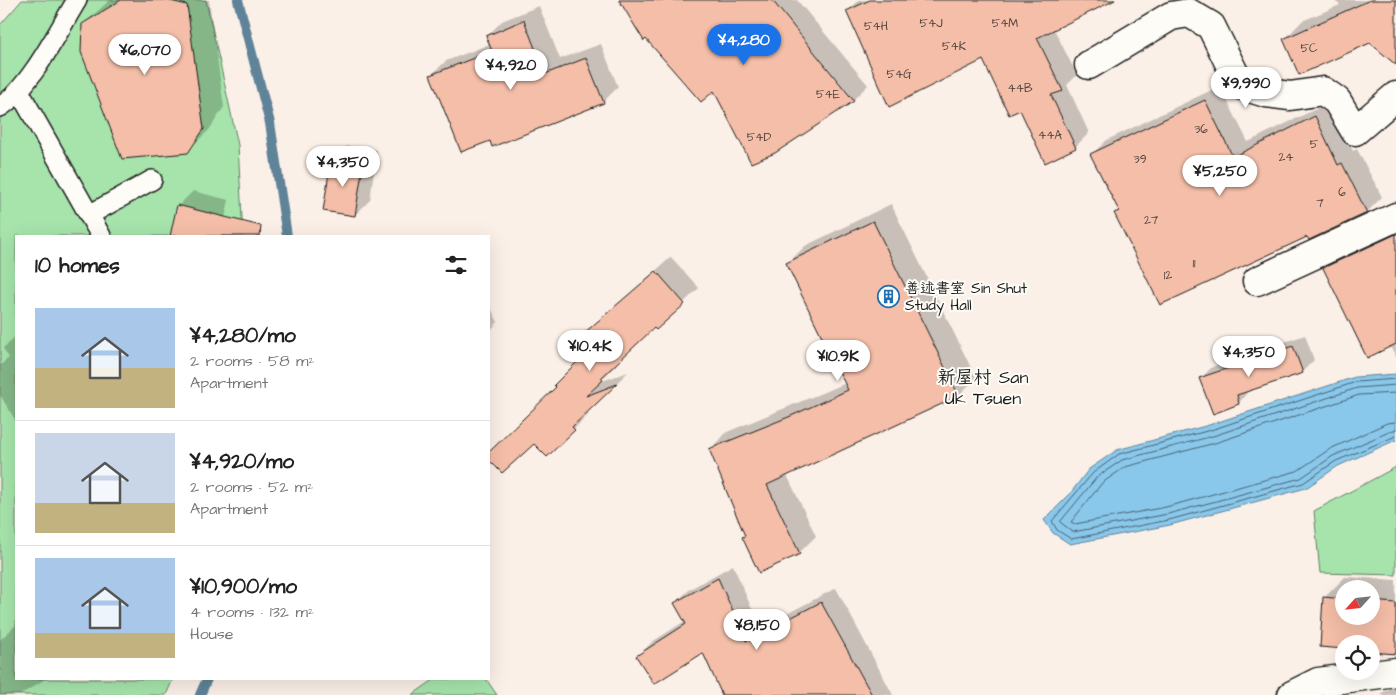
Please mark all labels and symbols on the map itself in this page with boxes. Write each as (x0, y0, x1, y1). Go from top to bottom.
house number: 54J (919, 15, 943, 32)
house number: 54M (992, 15, 1018, 32)
house number: 54H (864, 18, 888, 35)
pin: ¥4,280 (703, 23, 785, 66)
pin: ¥6,070 (104, 34, 186, 76)
house number: 54K (942, 38, 967, 55)
house number: 5C (1301, 40, 1318, 57)
pin: ¥4,920 (470, 48, 552, 91)
house number: 54G (887, 66, 912, 83)
pin: ¥9,990 (1205, 66, 1287, 109)
house number: 44B (1008, 80, 1033, 97)
house number: 54E (816, 86, 840, 103)
house number: 36 (1194, 121, 1208, 138)
house number: 44A (1038, 127, 1062, 144)
house number: 54D (747, 129, 771, 146)
house number: 5 (1310, 136, 1319, 153)
pin: ¥4,350 (302, 146, 384, 188)
house number: 24 (1278, 149, 1294, 166)
house number: 39 (1134, 151, 1147, 168)
pin: ¥5,250 (1179, 154, 1261, 197)
house number: 6 (1338, 184, 1346, 201)
house number: 7 (1316, 195, 1324, 212)
house number: 27 (1144, 212, 1159, 229)
house number: 11 (1192, 255, 1196, 272)
house number: 12 (1164, 267, 1172, 284)
place label: 善述書室 Sin Shut Study Hall (905, 278, 1027, 317)
building icon: 善述書室 Sin Shut Study Hall (877, 285, 901, 309)
pin: ¥10.4K (549, 330, 631, 372)
pin: ¥4,350 (1208, 336, 1290, 378)
pin: ¥10.9K (797, 340, 879, 382)
district label: 新屋村 San Uk Tsuen (938, 365, 1028, 411)
north arrow (1335, 580, 1380, 625)
pin: ¥8,150 (716, 608, 798, 651)

